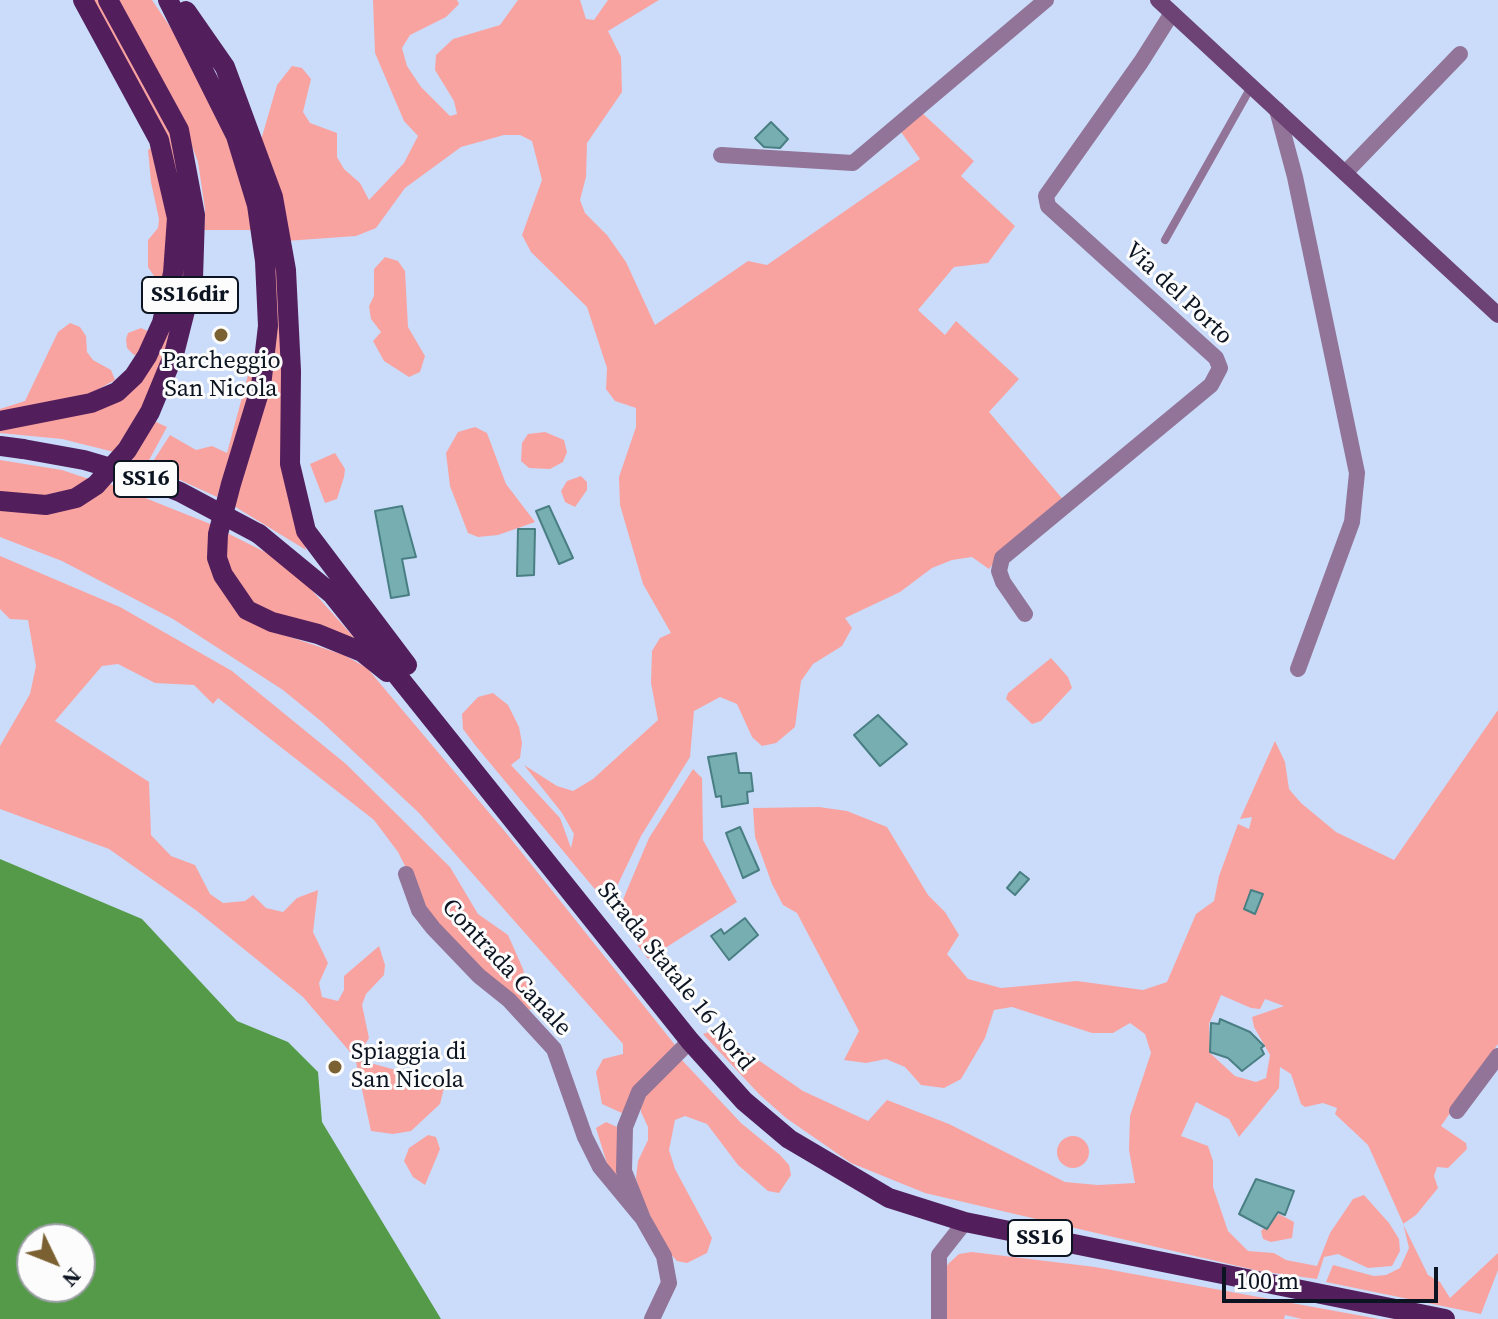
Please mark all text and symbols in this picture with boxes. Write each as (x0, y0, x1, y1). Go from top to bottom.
street label: Via del Porto (1118, 237, 1238, 351)
road number: SS16dir (142, 277, 238, 313)
marker: Parcheggio San Nicola (212, 326, 230, 344)
place label: Parcheggio San Nicola (161, 348, 281, 404)
road number: SS16 (114, 461, 178, 497)
street label: Strada Statale 16 Nord (590, 877, 760, 1077)
street label: Contrada Canale (435, 893, 577, 1043)
place label: Spiaggia di San Nicola (351, 1039, 467, 1095)
marker: Spiaggia di San Nicola (326, 1058, 344, 1076)
road number: SS16 (1008, 1220, 1072, 1256)
north arrow (16, 1223, 96, 1303)
scale bar (1226, 1251, 1442, 1301)
text: N (56, 1262, 89, 1294)
text: 100 m (1236, 1264, 1299, 1297)

